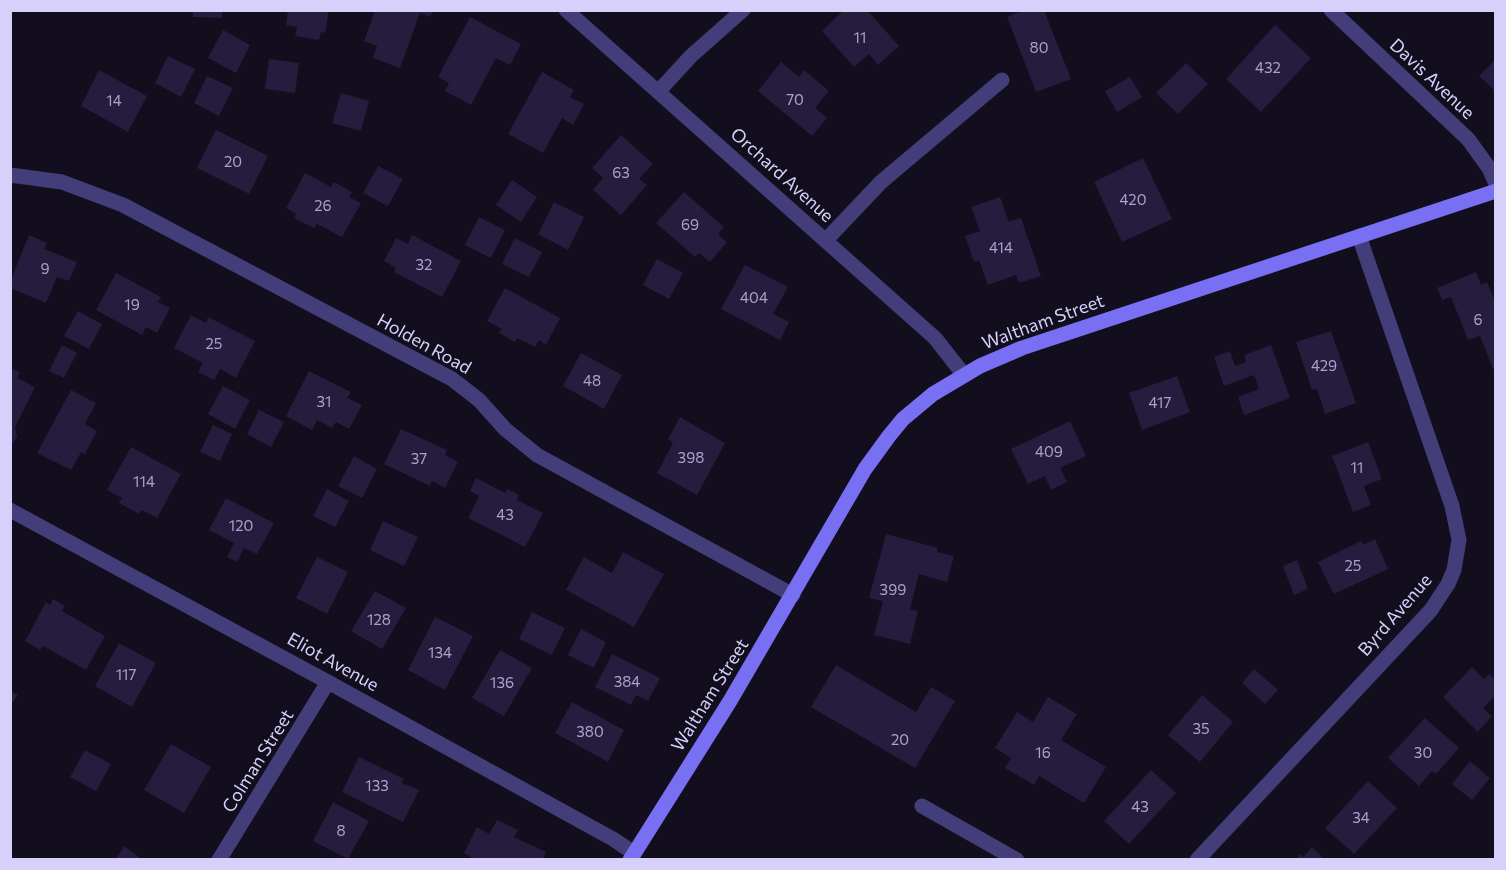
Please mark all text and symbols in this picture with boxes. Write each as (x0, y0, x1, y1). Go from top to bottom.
house number: 11 (854, 29, 866, 47)
street label: Davis Avenue (1385, 34, 1479, 124)
house number: 80 (1030, 39, 1048, 57)
house number: 432 (1255, 59, 1281, 77)
house number: 70 (786, 91, 804, 109)
house number: 14 (106, 92, 122, 110)
street label: Orchard Avenue (726, 123, 838, 227)
house number: 20 (224, 153, 242, 171)
house number: 63 (612, 164, 630, 182)
house number: 420 (1120, 191, 1146, 209)
house number: 26 (314, 197, 332, 215)
house number: 69 (681, 216, 699, 234)
house number: 414 (989, 239, 1013, 257)
house number: 32 (416, 256, 432, 274)
house number: 9 (40, 260, 50, 278)
house number: 404 (740, 289, 768, 307)
street label: Waltham Street (979, 290, 1107, 354)
house number: 19 (124, 296, 140, 314)
street label: Holden Road (373, 309, 475, 379)
house number: 6 (1473, 311, 1483, 329)
house number: 25 (206, 335, 222, 353)
house number: 429 (1311, 357, 1337, 375)
house number: 48 (583, 372, 601, 390)
house number: 31 (317, 393, 331, 411)
house number: 417 (1149, 394, 1171, 412)
house number: 409 (1035, 443, 1063, 461)
house number: 398 (678, 449, 704, 467)
house number: 37 (411, 450, 427, 468)
house number: 11 (1351, 459, 1363, 477)
house number: 114 (133, 473, 155, 491)
house number: 43 (496, 506, 514, 524)
house number: 120 (229, 517, 253, 535)
house number: 25 (1345, 557, 1361, 575)
street label: Byrd Avenue (1354, 570, 1436, 660)
house number: 399 (880, 581, 906, 599)
house number: 128 (367, 611, 391, 629)
street label: Eliot Avenue (283, 628, 383, 696)
street label: Waltham Street (667, 635, 753, 755)
house number: 134 (428, 644, 452, 662)
house number: 117 (116, 666, 136, 684)
house number: 384 (614, 673, 640, 691)
house number: 136 (490, 674, 514, 692)
street label: Colman Street (218, 705, 298, 817)
house number: 35 (1192, 720, 1210, 738)
house number: 380 (576, 723, 604, 741)
house number: 20 (891, 731, 909, 749)
house number: 16 (1035, 744, 1051, 762)
house number: 30 (1414, 744, 1432, 762)
house number: 133 (365, 777, 389, 795)
house number: 43 (1131, 798, 1149, 816)
house number: 34 (1352, 809, 1370, 827)
house number: 8 (336, 822, 346, 840)

